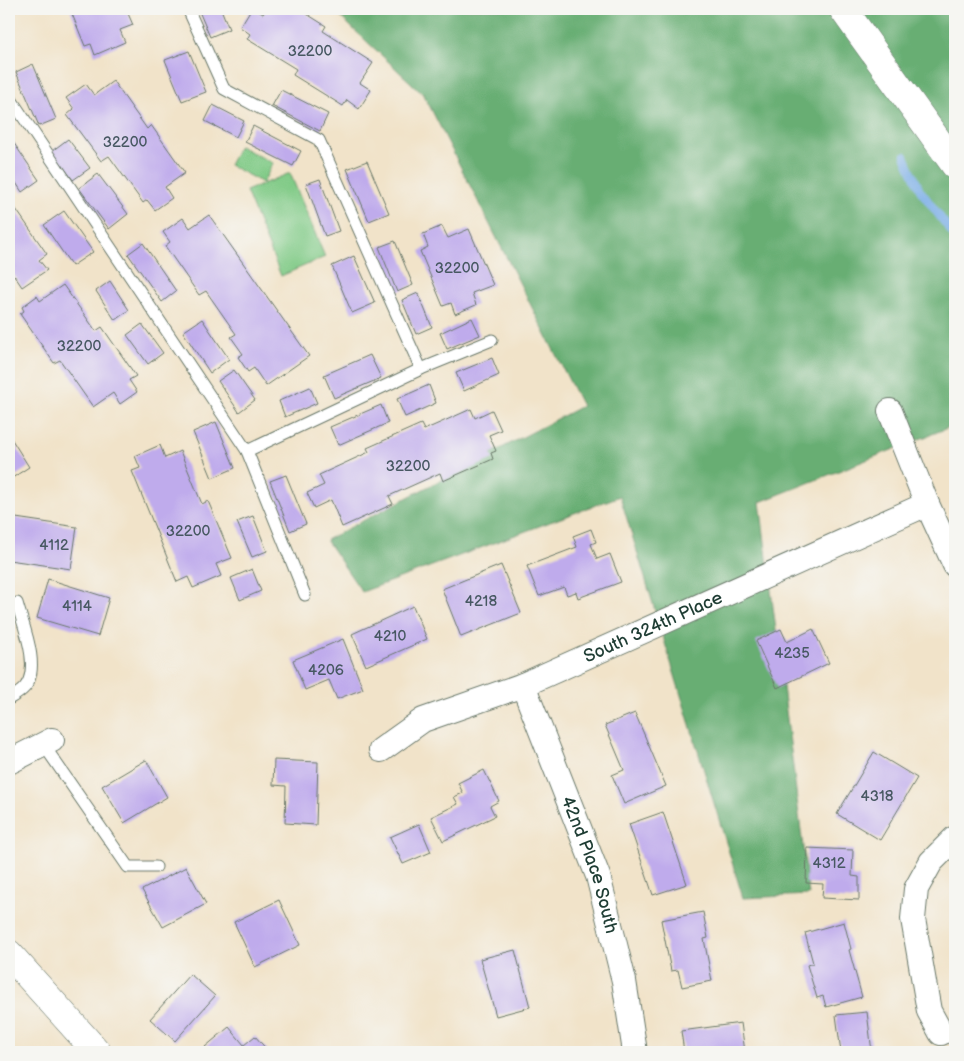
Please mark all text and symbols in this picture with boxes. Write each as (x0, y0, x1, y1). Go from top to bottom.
house number: 32200 (288, 42, 332, 61)
house number: 32200 (103, 133, 147, 152)
house number: 32200 (435, 259, 479, 278)
house number: 32200 (57, 337, 101, 356)
house number: 32200 (386, 457, 430, 476)
house number: 32200 (166, 522, 210, 541)
house number: 4112 (39, 536, 69, 555)
street label: South 324th Place (581, 587, 726, 667)
house number: 4218 (465, 592, 497, 611)
house number: 4114 (62, 597, 92, 616)
house number: 4210 (374, 627, 406, 646)
house number: 4235 (774, 644, 810, 663)
house number: 4206 (308, 661, 344, 680)
house number: 4318 (861, 787, 894, 806)
street label: 42nd Place South (557, 793, 622, 936)
house number: 4312 (812, 854, 846, 873)

